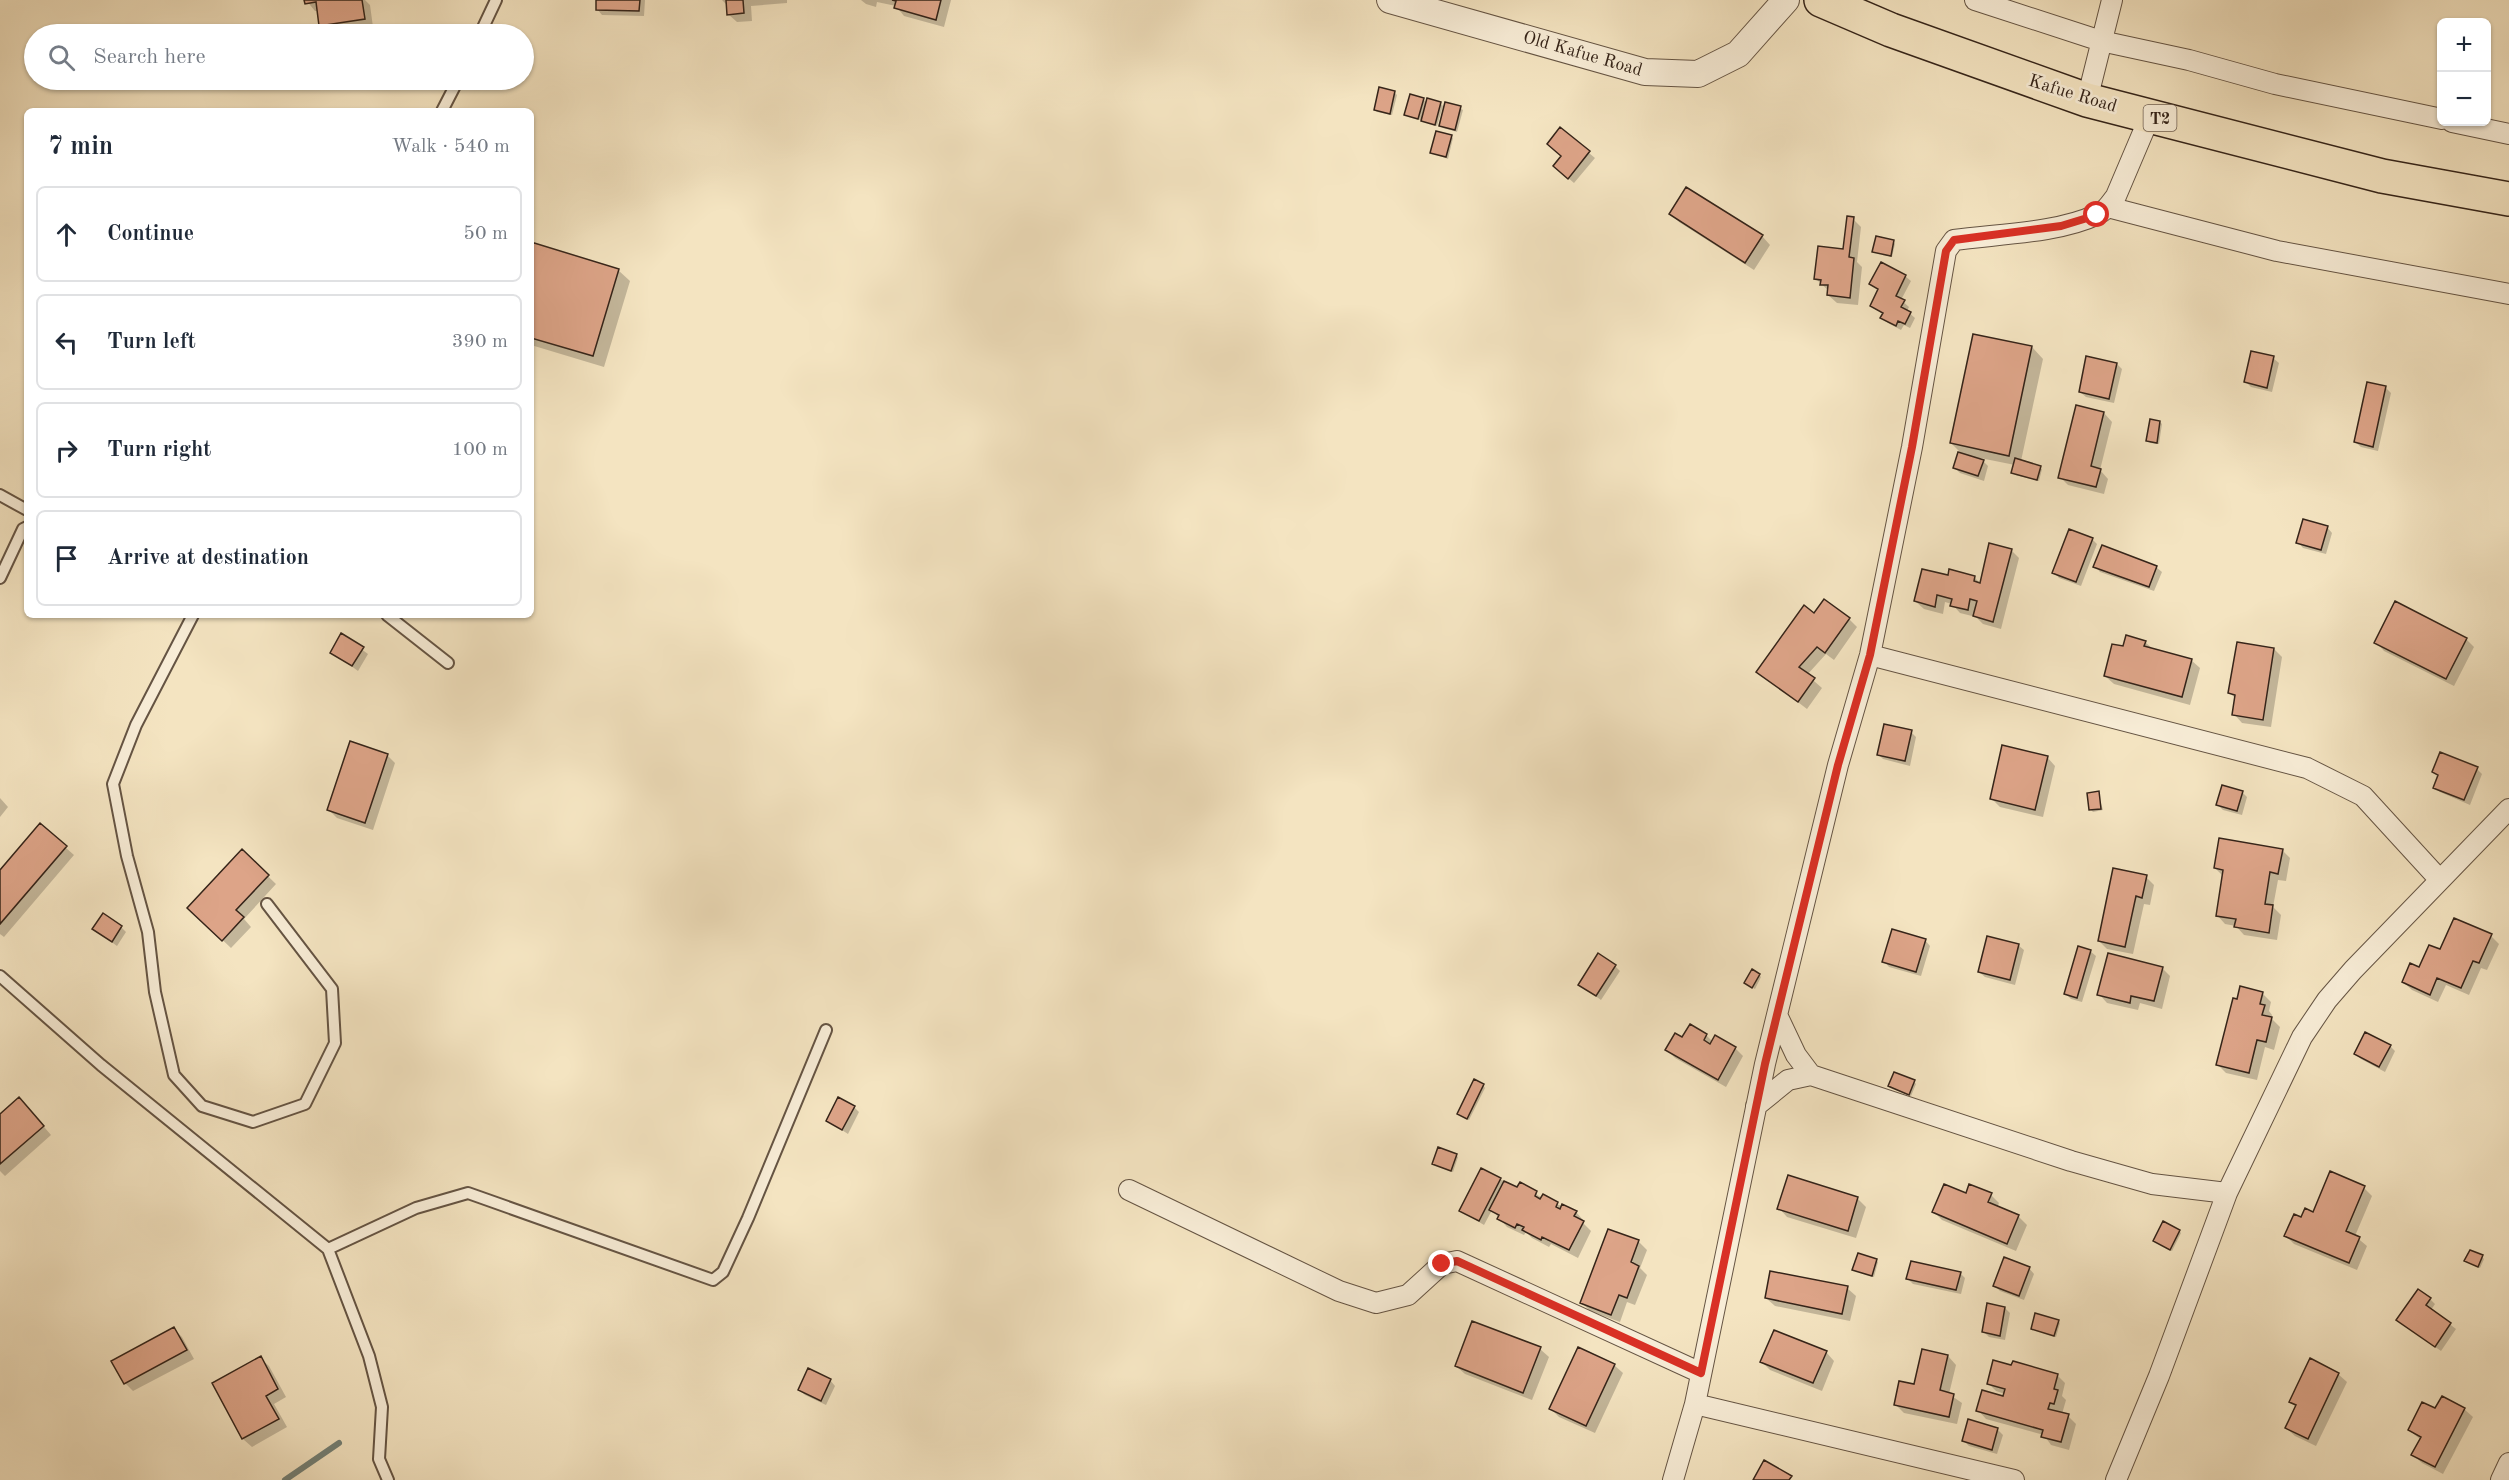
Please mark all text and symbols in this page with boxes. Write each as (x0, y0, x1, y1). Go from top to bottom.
map controls (2437, 18, 2491, 126)
button: + (2437, 18, 2491, 72)
search box (24, 24, 534, 90)
street label: Old Kafue Road (1521, 28, 1645, 80)
icon: search (45, 41, 78, 74)
text: Search here (93, 46, 206, 68)
street label: Kafue Road (2026, 72, 2119, 116)
button: − (2437, 72, 2491, 126)
road number: T2 (2144, 105, 2176, 131)
text: 7 min (48, 134, 113, 160)
text: Walk · 540 m (391, 137, 510, 157)
route start (2083, 201, 2109, 227)
icon: ahead (50, 218, 83, 251)
text: Continue (107, 223, 194, 245)
text: 50 m (463, 224, 508, 244)
icon: left (50, 326, 83, 359)
text: Turn left (107, 331, 196, 353)
text: 390 m (452, 332, 508, 352)
icon: right (50, 434, 83, 467)
text: Turn right (107, 439, 211, 461)
text: 100 m (452, 440, 508, 460)
icon: arrive (50, 542, 83, 575)
text: Arrive at destination (107, 547, 309, 569)
route end (1428, 1250, 1454, 1276)

